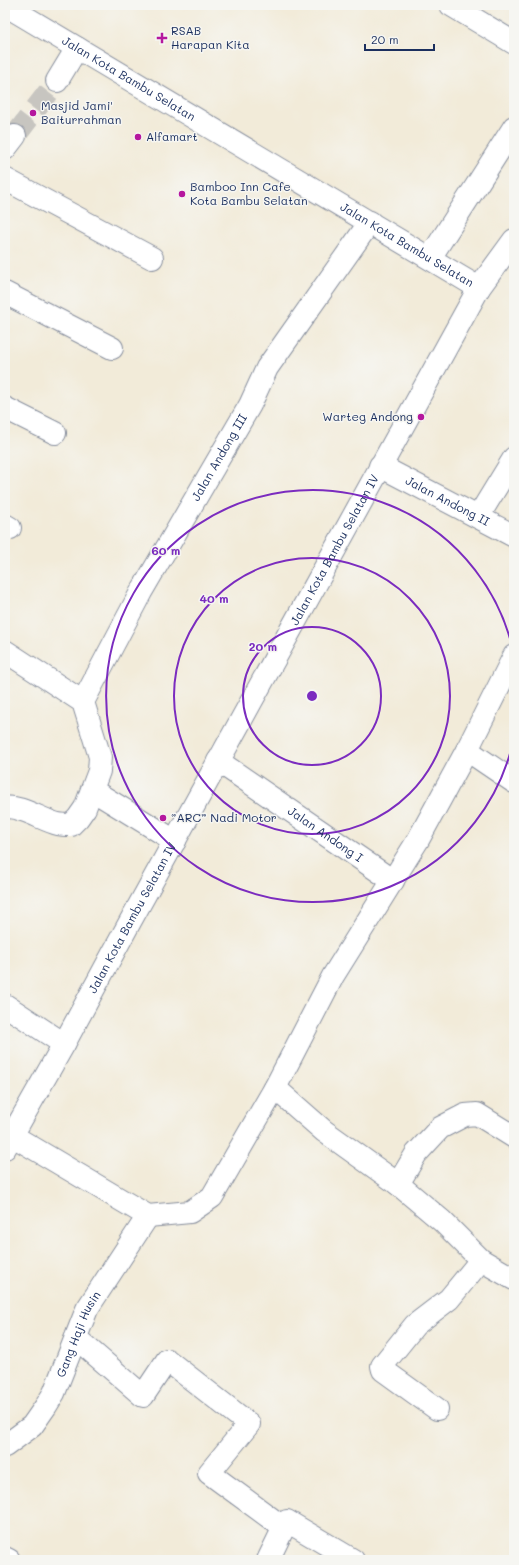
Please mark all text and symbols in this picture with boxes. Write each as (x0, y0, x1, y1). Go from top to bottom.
place label: RSAB Harapan Kita (171, 22, 250, 52)
scale bar (365, 26, 434, 52)
text: 20 m (371, 31, 399, 47)
street label: Jalan Kota Bambu Selatan (59, 32, 199, 124)
marker: RSAB Harapan Kita (156, 32, 168, 44)
place label: Masjid Jami' Baiturrahman (41, 97, 121, 127)
marker: Masjid Jami' Baiturrahman (28, 108, 38, 118)
place label: Alfamart (146, 128, 198, 144)
marker: Alfamart (133, 132, 143, 142)
place label: Bamboo Inn Cafe Kota Bambu Selatan (190, 178, 308, 208)
marker: Bamboo Inn Cafe Kota Bambu Selatan (177, 189, 187, 199)
street label: Jalan Kota Bambu Selatan (338, 198, 477, 290)
place label: Warteg Andong (322, 408, 413, 424)
street label: Jalan Andong III (187, 411, 250, 503)
marker: Warteg Andong (416, 412, 426, 422)
street label: Jalan Kota Bambu Selatan IV (286, 471, 382, 628)
street label: Jalan Andong II (403, 472, 493, 529)
text: 60 m (152, 542, 180, 558)
text: 40 m (199, 590, 229, 606)
text: 20 m (249, 638, 277, 654)
centre of rings (305, 689, 319, 703)
street label: Jalan Andong I (285, 802, 366, 865)
place label: “ARC” Nadi Motor (171, 809, 277, 825)
marker: “ARC” Nadi Motor (158, 813, 168, 823)
street label: Jalan Kota Bambu Selatan IV (84, 839, 179, 996)
street label: Gang Haji Husin (52, 1287, 104, 1379)

